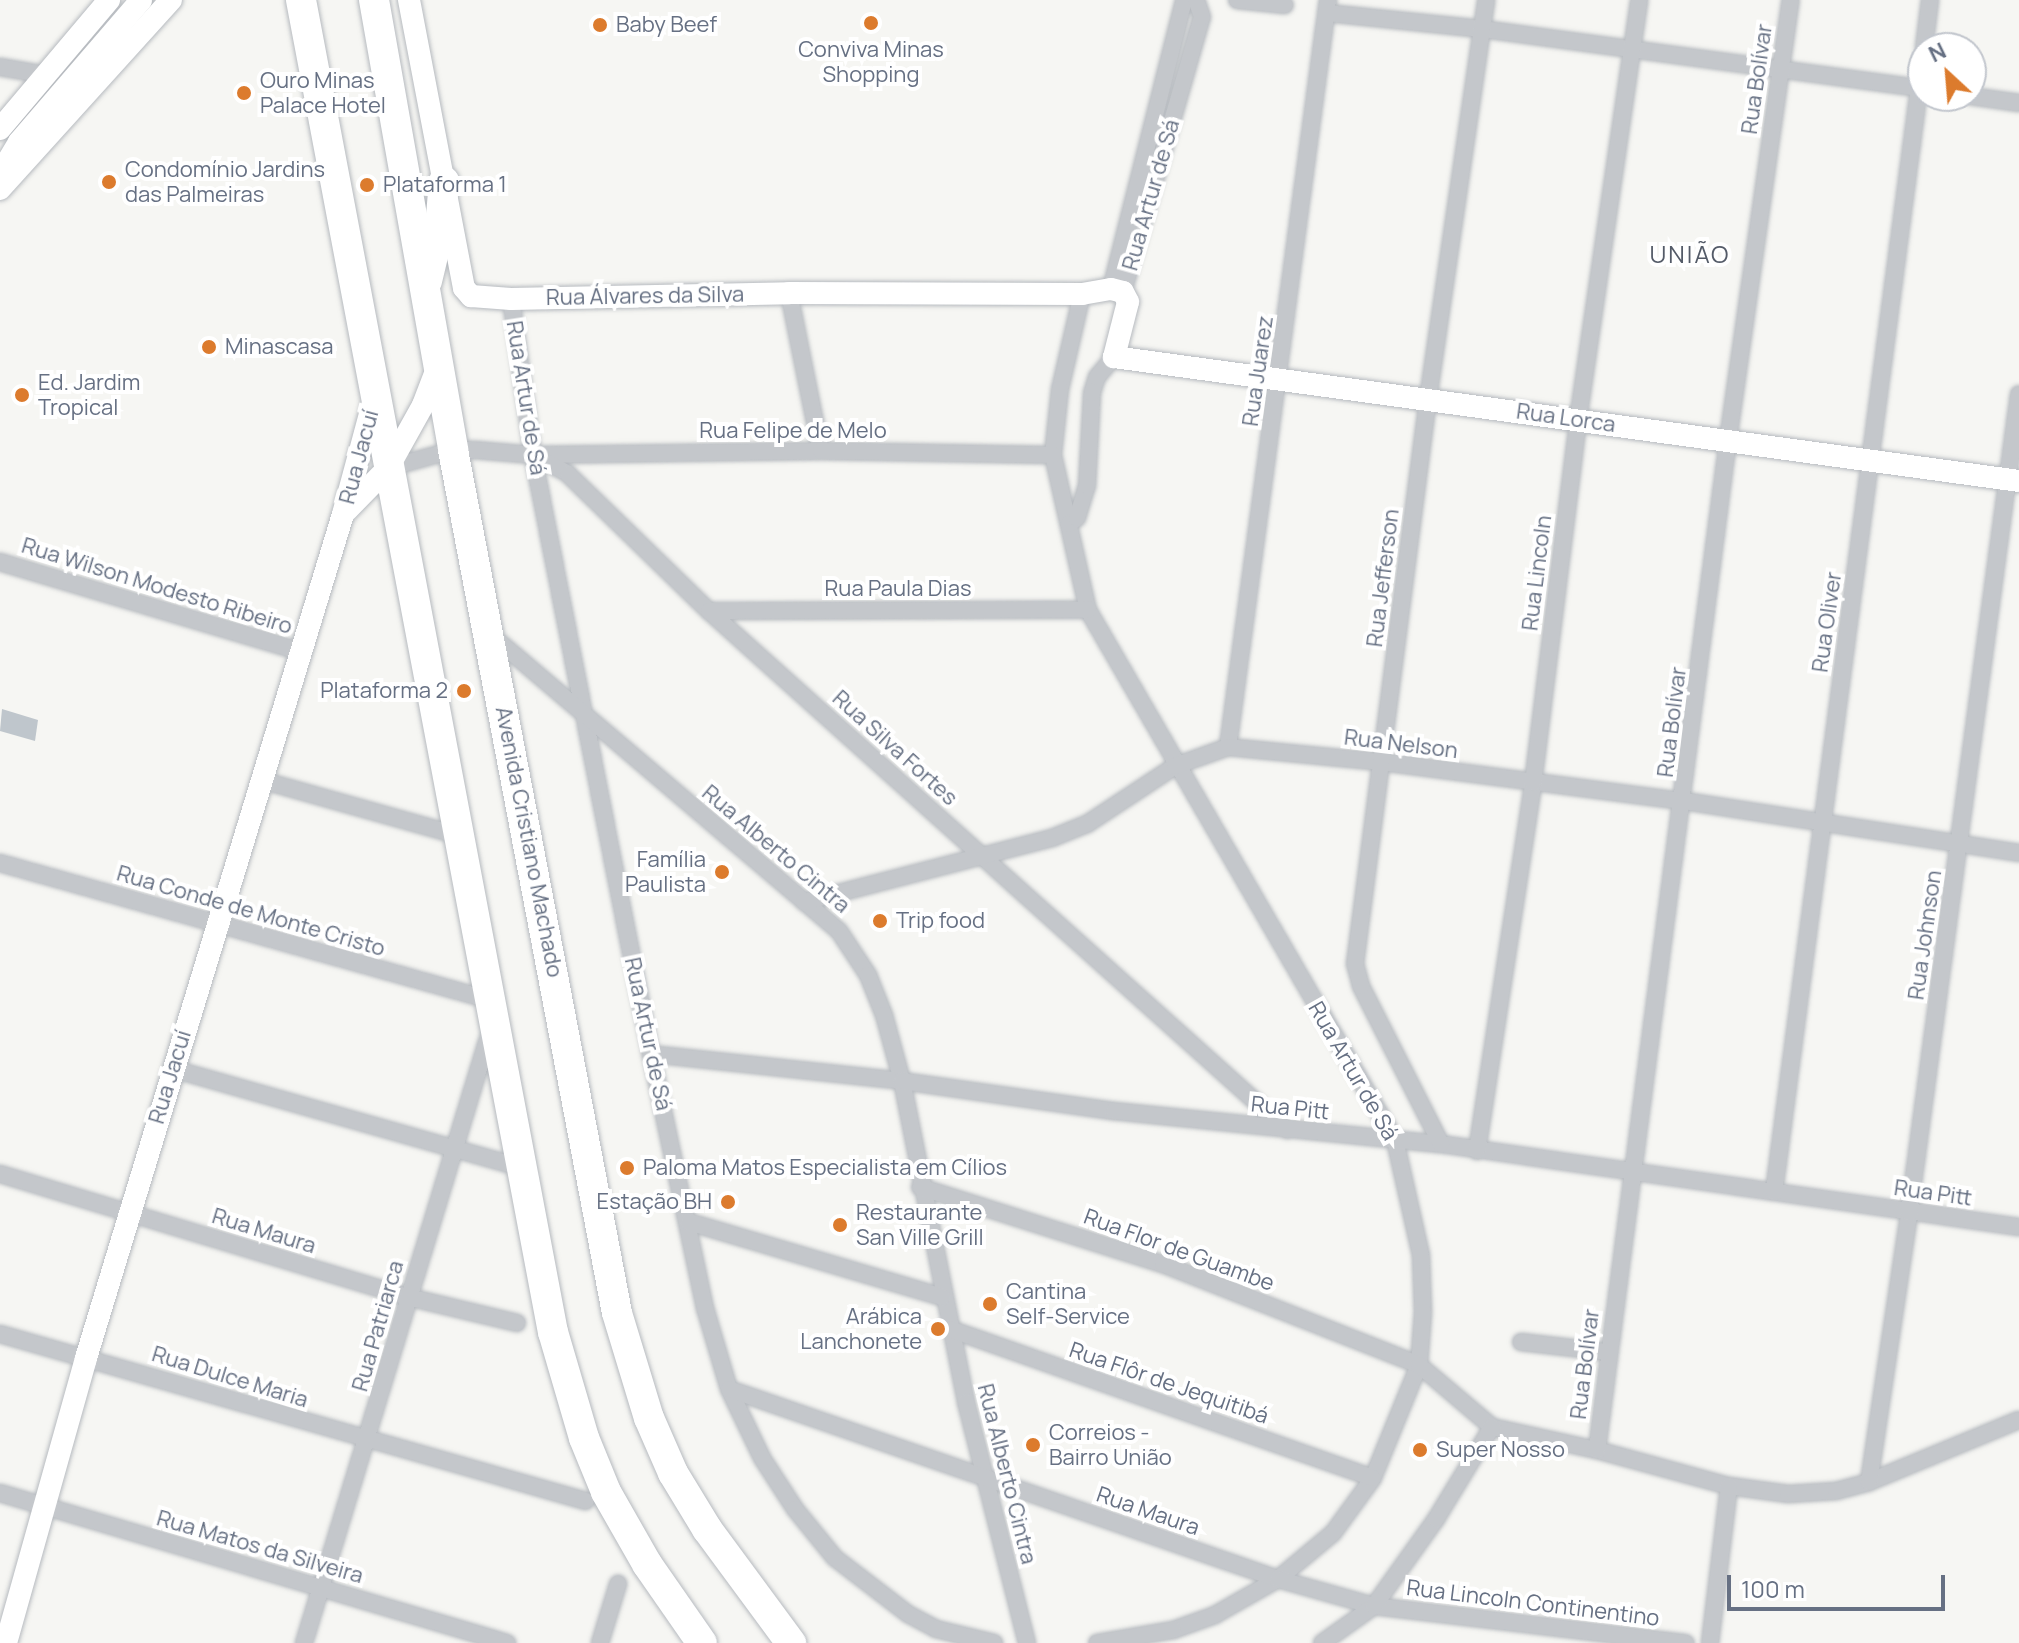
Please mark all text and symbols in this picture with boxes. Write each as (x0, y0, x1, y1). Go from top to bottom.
place label: Baby Beef (616, 12, 717, 38)
marker: Conviva Minas Shopping (862, 14, 880, 32)
marker: Baby Beef (591, 16, 609, 34)
street label: Rua Bolívar (1736, 22, 1778, 136)
north arrow (1907, 32, 1987, 112)
text: N (1924, 35, 1951, 69)
place label: Conviva Minas Shopping (798, 36, 944, 88)
place label: Ouro Minas Palace Hotel (260, 67, 386, 118)
marker: Ouro Minas Palace Hotel (235, 84, 253, 102)
street label: Rua Artur de Sá (1117, 117, 1185, 273)
place label: Condomínio Jardins das Palmeiras (125, 156, 325, 208)
place label: Plataforma 1 (383, 172, 507, 198)
marker: Condomínio Jardins das Palmeiras (100, 173, 118, 191)
marker: Plataforma 1 (358, 176, 376, 194)
district label: UNIÃO (1650, 240, 1730, 268)
street label: Rua Álvares da Silva (546, 281, 744, 311)
street label: Rua Juarez (1237, 314, 1279, 428)
street label: Rua Artur de Sá (501, 319, 551, 477)
place label: Minascasa (225, 334, 334, 360)
marker: Minascasa (200, 338, 218, 356)
place label: Ed. Jardim Tropical (38, 369, 141, 420)
marker: Ed. Jardim Tropical (13, 386, 31, 404)
street label: Rua Lorca (1515, 398, 1617, 438)
street label: Rua Jacuí (334, 407, 384, 507)
street label: Rua Felipe de Melo (699, 418, 887, 444)
street label: Rua Jefferson (1361, 508, 1405, 648)
street label: Rua Lincoln (1517, 514, 1557, 632)
street label: Rua Wilson Modesto Ribeiro (19, 532, 295, 640)
street label: Rua Oliver (1807, 570, 1847, 674)
street label: Rua Paula Dias (824, 576, 972, 602)
street label: Rua Bolívar (1652, 665, 1692, 779)
place label: Plataforma 2 (320, 678, 448, 704)
marker: Plataforma 2 (455, 682, 473, 700)
street label: Rua Silva Fortes (827, 685, 963, 811)
street label: Avenida Cristiano Machado (490, 704, 568, 980)
street label: Rua Nelson (1343, 724, 1459, 764)
street label: Rua Alberto Cintra (697, 780, 855, 918)
place label: Família Paulista (625, 846, 706, 898)
street label: Rua Conde de Monte Cristo (114, 860, 388, 962)
marker: Família Paulista (713, 863, 731, 881)
street label: Rua Johnson (1903, 869, 1947, 1001)
place label: Trip food (896, 908, 985, 934)
marker: Trip food (871, 912, 889, 930)
street label: Rua Artur de Sá (619, 955, 677, 1113)
street label: Rua Artur de Sá (1303, 997, 1403, 1145)
street label: Rua Jacuí (143, 1027, 197, 1127)
street label: Rua Pitt (1250, 1091, 1330, 1125)
place label: Paloma Matos Especialista em Cílios (643, 1155, 1007, 1181)
marker: Paloma Matos Especialista em Cílios (618, 1159, 636, 1177)
street label: Rua Pitt (1892, 1174, 1974, 1212)
place label: Estação BH (597, 1189, 712, 1215)
marker: Estação BH (719, 1193, 737, 1211)
place label: Restaurante San Ville Grill (856, 1199, 984, 1250)
street label: Rua Maura (209, 1203, 319, 1259)
street label: Rua Flor de Guambe (1080, 1203, 1278, 1297)
marker: Restaurante San Ville Grill (831, 1216, 849, 1234)
street label: Rua Patriarca (347, 1258, 409, 1394)
place label: Cantina Self-Service (1006, 1278, 1130, 1330)
marker: Cantina Self-Service (981, 1295, 999, 1313)
place label: Arábica Lanchonete (800, 1303, 922, 1354)
street label: Rua Bolívar (1565, 1307, 1605, 1421)
marker: Arábica Lanchonete (929, 1320, 947, 1338)
street label: Rua Flôr de Jequitibá (1066, 1337, 1272, 1429)
street label: Rua Dulce Maria (149, 1341, 311, 1413)
street label: Rua Alberto Cintra (972, 1381, 1042, 1567)
place label: Correios - Bairro União (1049, 1419, 1172, 1470)
marker: Correios - Bairro União (1024, 1436, 1042, 1454)
place label: Super Nosso (1436, 1437, 1565, 1463)
marker: Super Nosso (1411, 1441, 1429, 1459)
street label: Rua Maura (1093, 1481, 1203, 1541)
street label: Rua Matos da Silveira (154, 1505, 366, 1589)
scale bar (1731, 1559, 1949, 1609)
text: 100 m (1741, 1572, 1805, 1605)
street label: Rua Lincoln Continentino (1405, 1574, 1661, 1632)

